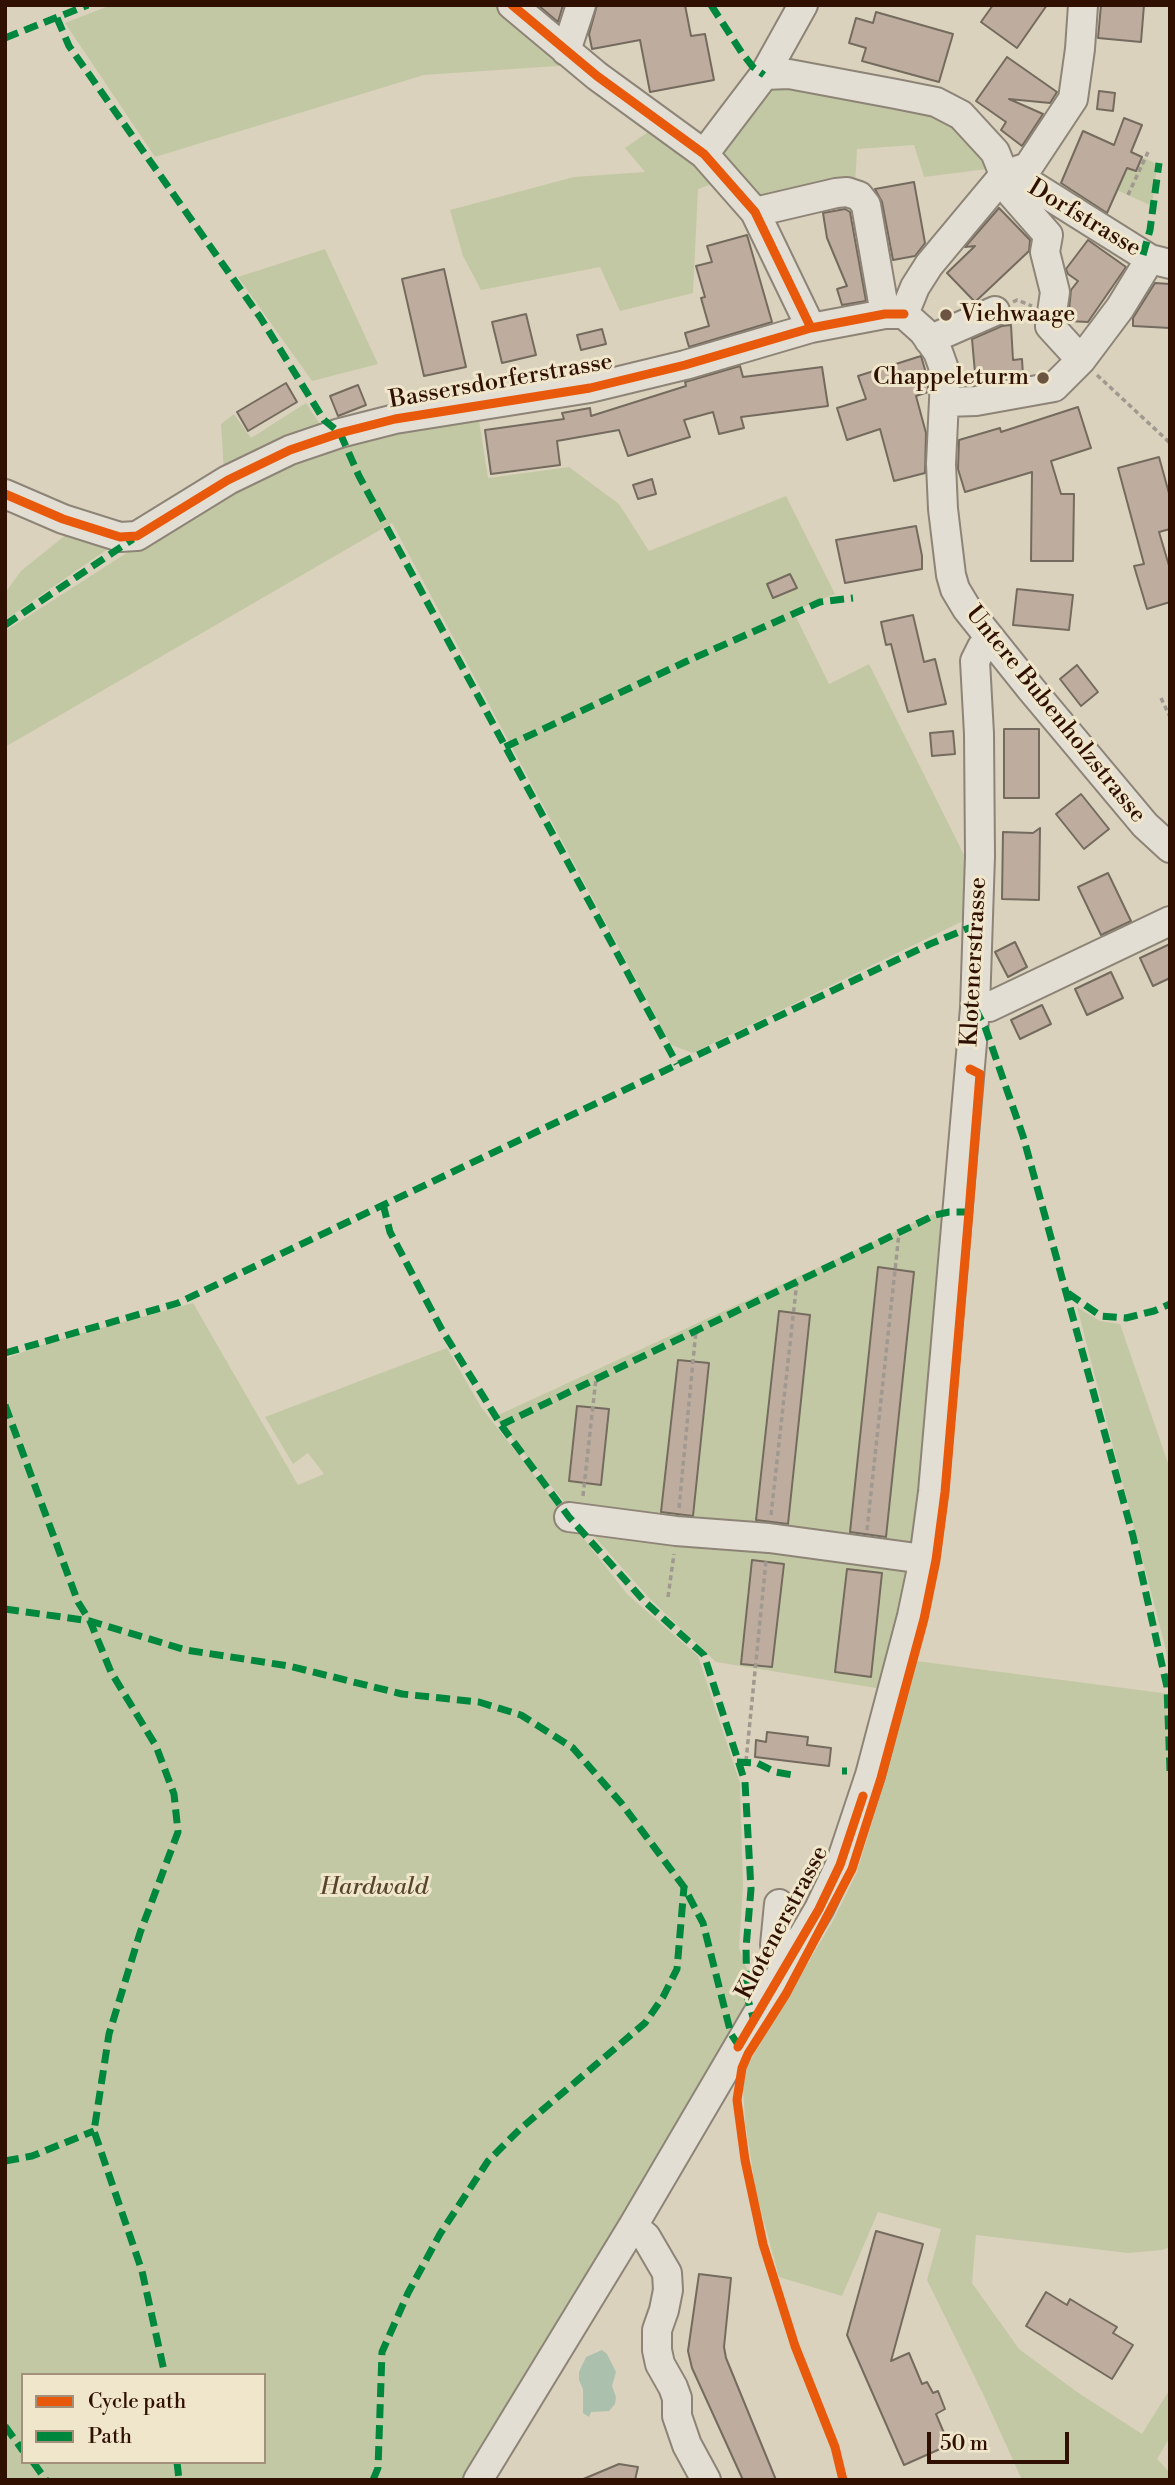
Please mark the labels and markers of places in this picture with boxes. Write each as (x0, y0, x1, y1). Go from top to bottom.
place label: Viehwaage (960, 301, 1075, 329)
marker: Viehwaage (938, 307, 954, 323)
place label: Chappeleturm (873, 364, 1029, 392)
marker: Chappeleturm (1035, 370, 1051, 386)

